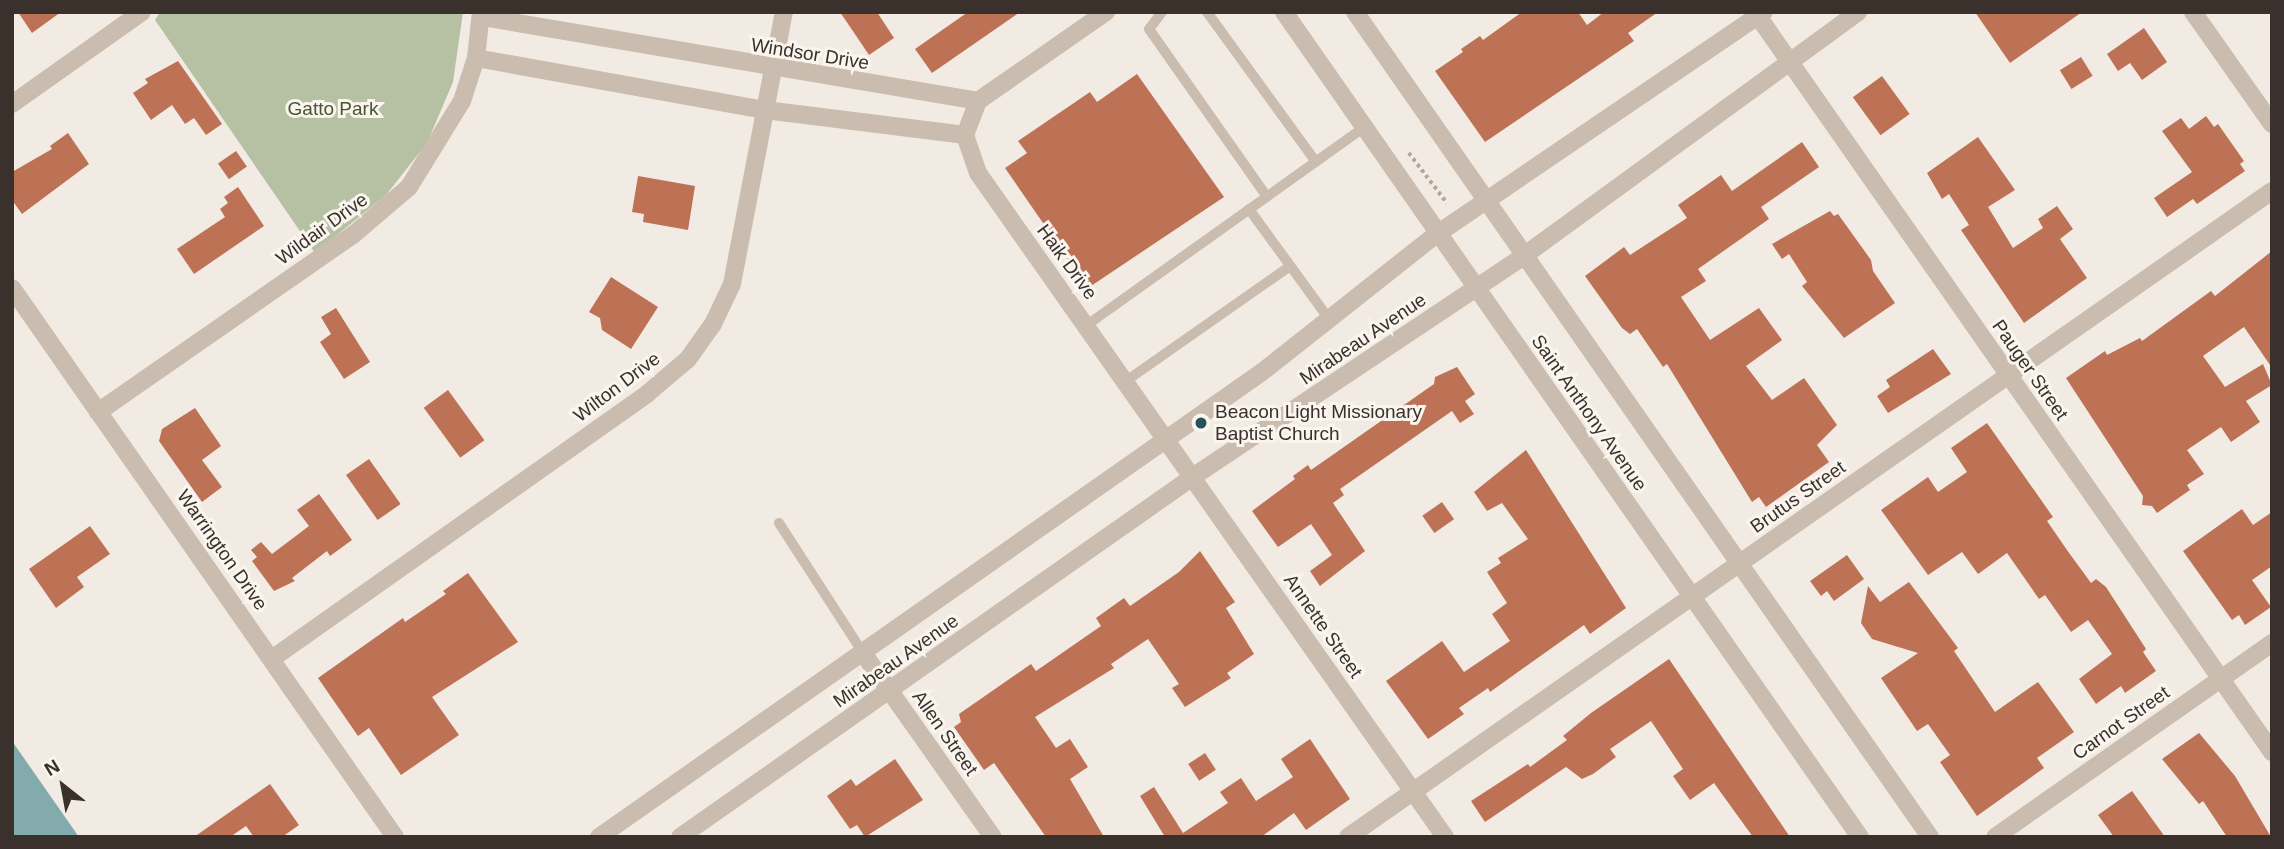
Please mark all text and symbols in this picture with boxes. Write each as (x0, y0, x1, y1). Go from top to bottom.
street label: Windsor Drive (749, 33, 871, 75)
park label: Gatto Park (288, 98, 378, 120)
street label: Wildair Drive (272, 188, 372, 270)
street label: Haik Drive (1032, 220, 1102, 304)
street label: Mirabeau Avenue (1295, 288, 1431, 390)
street label: Pauger Street (1987, 315, 2073, 425)
street label: Saint Anthony Avenue (1526, 330, 1652, 496)
street label: Wilton Drive (569, 347, 665, 427)
place label: Beacon Light Missionary Baptist Church (1215, 401, 1422, 445)
marker: Beacon Light Missionary Baptist Church (1193, 415, 1209, 431)
street label: Brutus Street (1746, 456, 1850, 538)
street label: Warrington Drive (172, 485, 272, 615)
street label: Annette Street (1279, 570, 1367, 682)
street label: Mirabeau Avenue (829, 609, 963, 713)
street label: Carnot Street (2068, 681, 2174, 765)
street label: Allen Street (907, 686, 983, 780)
north arrow (28, 751, 98, 821)
text: N (41, 755, 63, 780)

